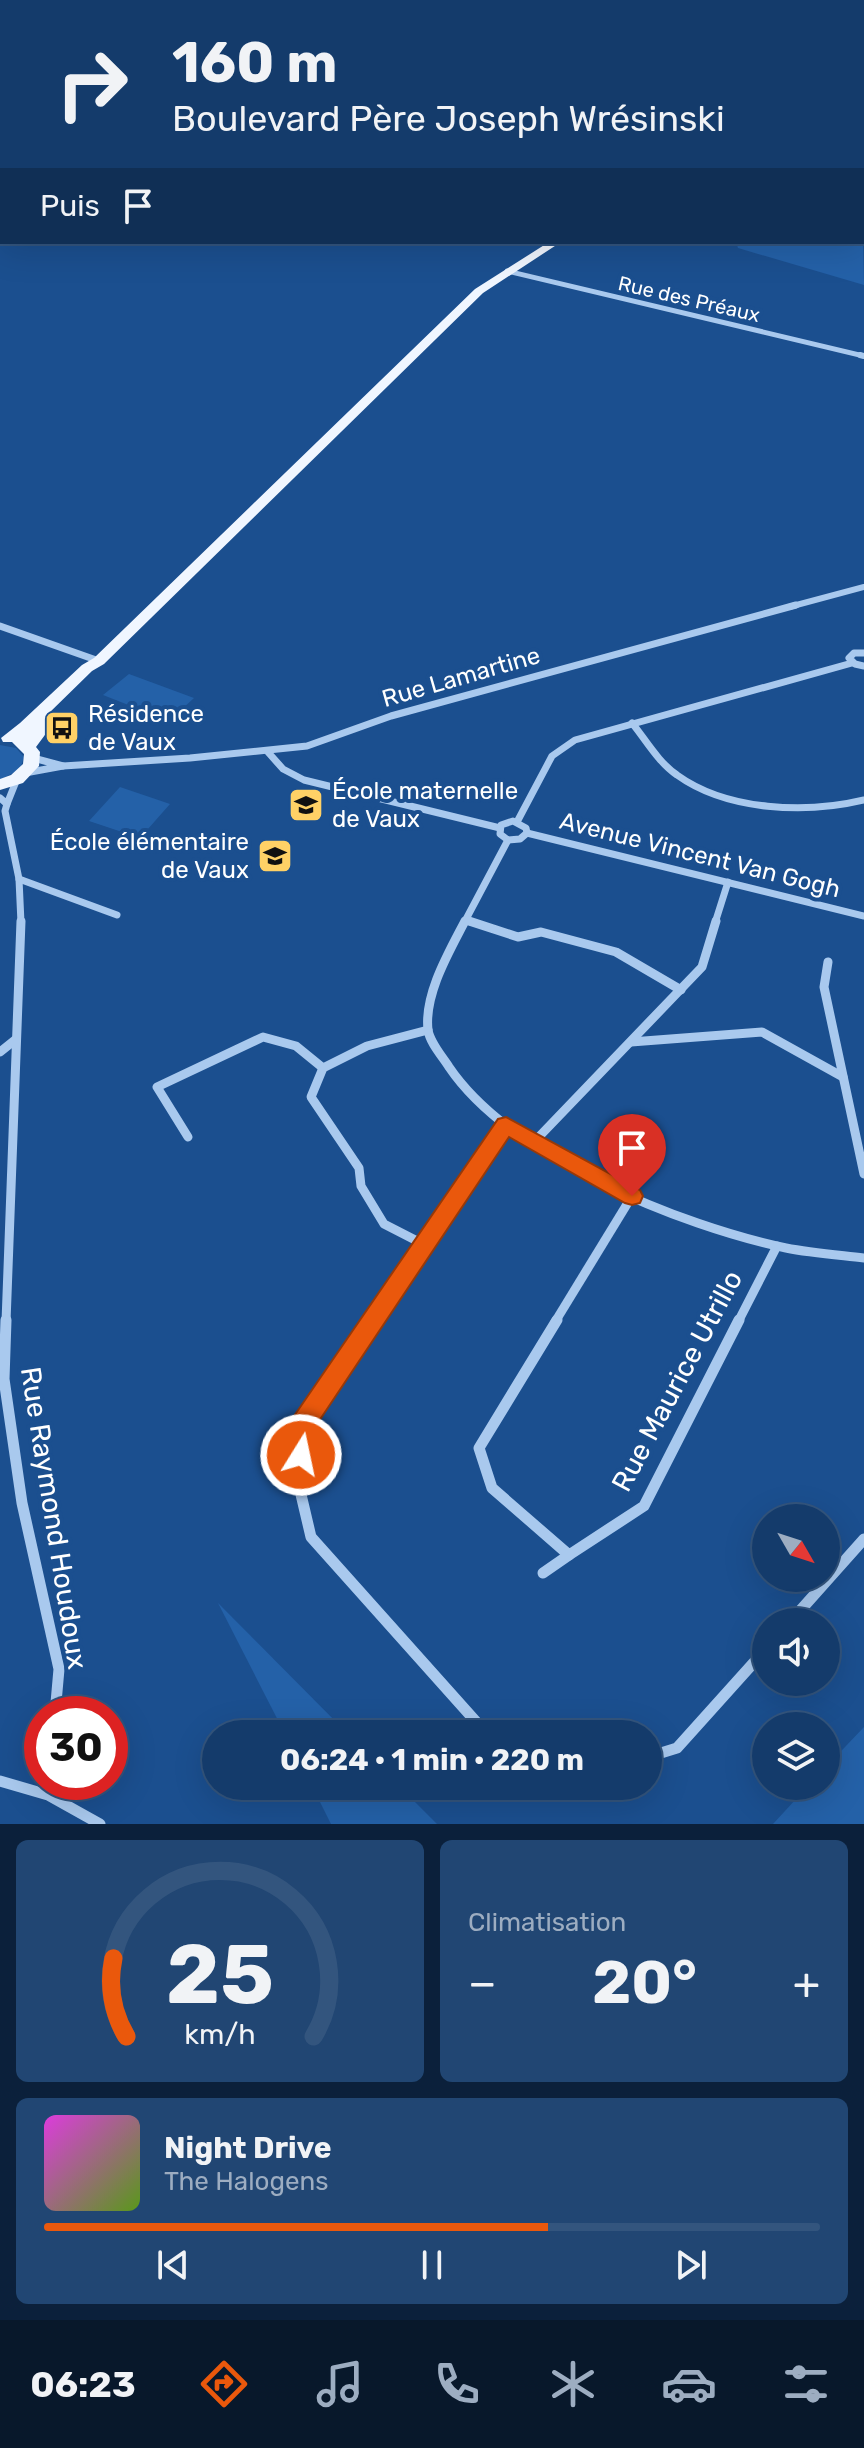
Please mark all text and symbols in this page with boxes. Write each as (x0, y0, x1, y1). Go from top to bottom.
text: 160 m (172, 30, 338, 96)
icon: right (40, 32, 144, 136)
text: Boulevard Père Joseph Wrésinski (172, 97, 725, 140)
icon: arrive (116, 184, 160, 228)
text: Puis (40, 188, 100, 224)
street label: Rue des Préaux (616, 271, 762, 327)
street label: Rue Lamartine (379, 641, 543, 713)
place label: Résidence de Vaux (88, 700, 204, 756)
bus stop icon: Résidence de Vaux (43, 709, 81, 747)
place label: École maternelle de Vaux (332, 777, 518, 833)
school or university icon: École maternelle de Vaux (287, 786, 325, 824)
street label: Avenue Vincent Van Gogh (557, 807, 843, 903)
place label: École élémentaire de Vaux (50, 828, 249, 884)
school or university icon: École élémentaire de Vaux (256, 837, 294, 875)
pin (598, 1114, 666, 1196)
icon: arrive (610, 1126, 654, 1170)
street label: Rue Maurice Utrillo (605, 1265, 749, 1497)
street label: Rue Raymond Houdoux (14, 1364, 94, 1672)
position arrow (259, 1413, 343, 1497)
north arrow (752, 1504, 840, 1592)
map controls (752, 1504, 840, 1800)
button: sound (752, 1608, 840, 1696)
speed limit sign: 30 (24, 1696, 128, 1800)
button: layers (752, 1712, 840, 1800)
text: 06:24 · 1 min · 220 m (280, 1742, 584, 1778)
text: Climatisation (468, 1907, 626, 1938)
text: 25 (166, 1925, 274, 2024)
text: 20° (592, 1947, 697, 2018)
text: − (468, 1957, 497, 2009)
text: + (793, 1957, 820, 2009)
text: km/h (184, 2017, 256, 2051)
text: Night Drive (164, 2130, 332, 2166)
text: The Halogens (164, 2166, 329, 2197)
icon: previous (151, 2243, 195, 2287)
icon: pause (410, 2243, 454, 2287)
icon: next (669, 2243, 713, 2287)
icon: directions (196, 2356, 252, 2412)
icon: music (312, 2356, 368, 2412)
icon: phone (429, 2356, 485, 2412)
icon: climate (545, 2356, 601, 2412)
icon: car (661, 2356, 717, 2412)
icon: filters (778, 2356, 834, 2412)
text: 06:23 (30, 2363, 136, 2406)

